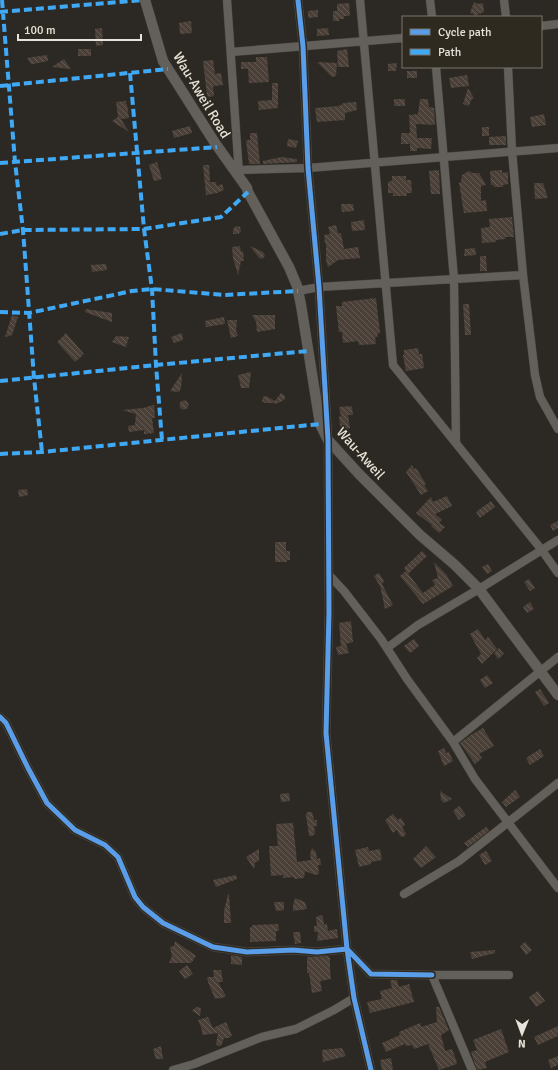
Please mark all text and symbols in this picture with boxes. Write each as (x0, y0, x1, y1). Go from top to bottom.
scale bar (18, 16, 141, 42)
legend (402, 16, 542, 68)
text: 100 m (24, 23, 56, 38)
text: Cycle path (438, 25, 491, 40)
text: Path (438, 45, 461, 60)
street label: Wau-Aweil Road (169, 49, 234, 141)
street label: Wau-Aweil (333, 424, 388, 483)
north arrow (502, 1014, 542, 1054)
text: N (518, 1037, 526, 1050)

